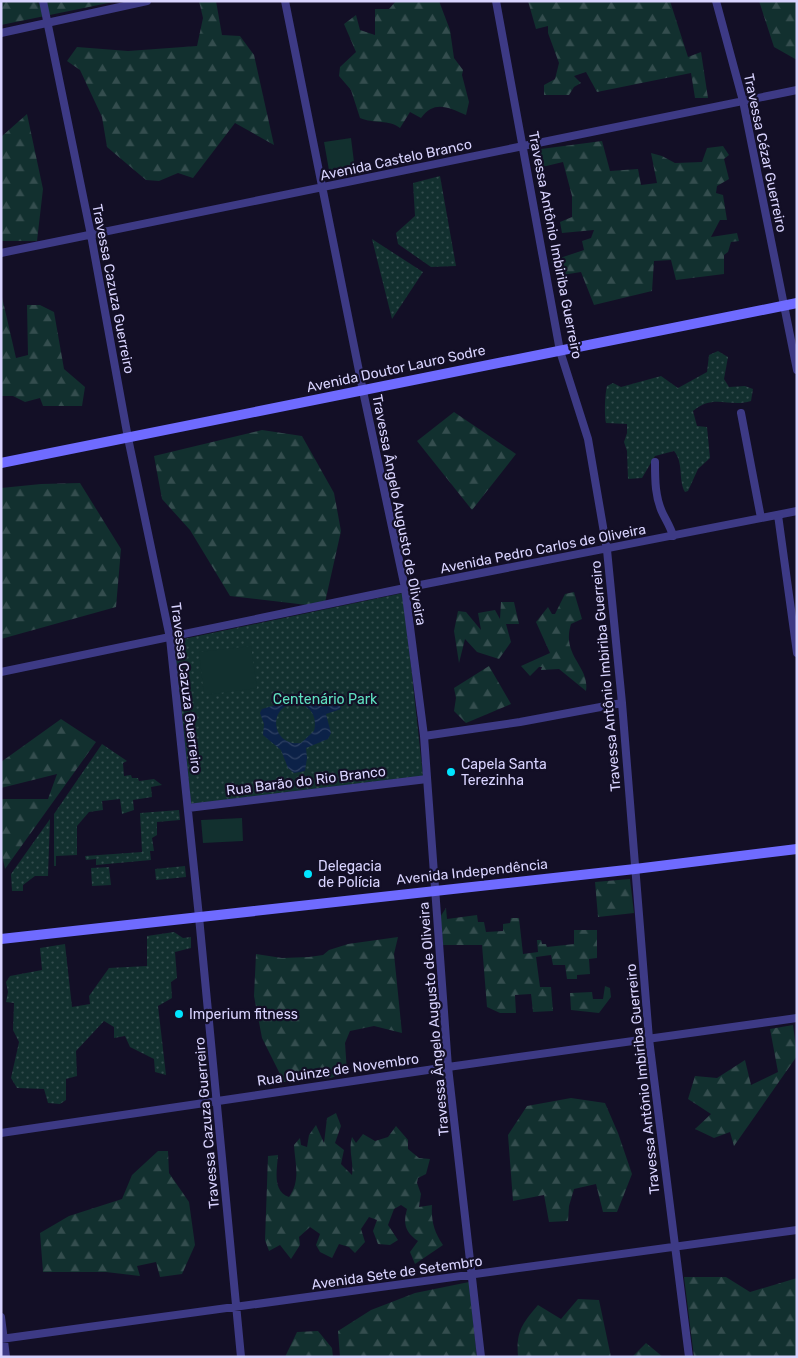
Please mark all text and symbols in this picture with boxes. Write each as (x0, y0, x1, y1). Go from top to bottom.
street label: Travessa Cézar Guerreiro (740, 72, 790, 234)
street label: Travessa Antônio Imbiriba Guerreiro (525, 130, 585, 360)
street label: Avenida Castelo Branco (319, 136, 473, 184)
street label: Travessa Cazuza Guerreiro (88, 203, 138, 375)
street label: Avenida Doutor Lauro Sodre (305, 342, 487, 396)
street label: Travessa Ângelo Augusto de Oliveira (368, 393, 431, 627)
street label: Avenida Pedro Carlos de Oliveira (439, 521, 647, 577)
street label: Travessa Antônio Imbiriba Guerreiro (587, 560, 625, 792)
street label: Travessa Cazuza Guerreiro (167, 602, 205, 774)
park label: Centenário Park (273, 691, 378, 708)
place label: Capela Santa Terezinha (461, 756, 547, 789)
street label: Rua Barão do Rio Branco (225, 763, 387, 799)
marker: Capela Santa Terezinha (445, 766, 457, 778)
street label: Avenida Independência (395, 856, 549, 888)
place label: Delegacia de Polícia (318, 858, 382, 891)
marker: Delegacia de Polícia (302, 868, 314, 880)
street label: Travessa Ângelo Augusto de Oliveira (414, 901, 453, 1137)
street label: Travessa Antônio Imbiriba Guerreiro (622, 963, 664, 1195)
place label: Imperium fitness (189, 1006, 298, 1023)
marker: Imperium fitness (173, 1008, 185, 1020)
street label: Travessa Cazuza Guerreiro (191, 1036, 223, 1210)
street label: Rua Quinze de Novembro (256, 1050, 420, 1090)
street label: Avenida Sete de Setembro (310, 1253, 484, 1293)

